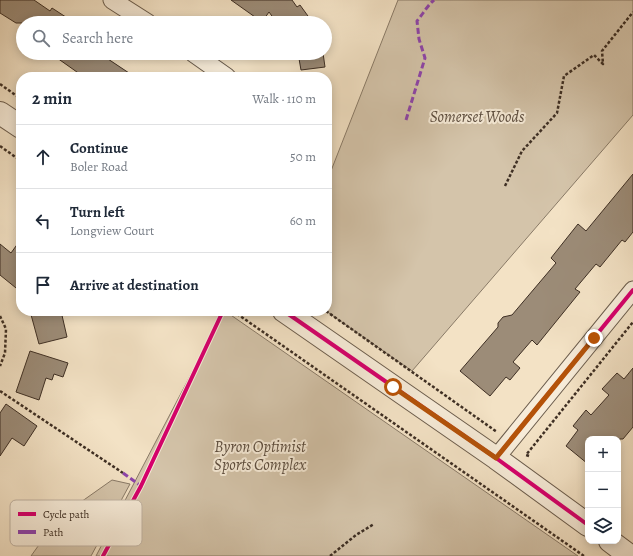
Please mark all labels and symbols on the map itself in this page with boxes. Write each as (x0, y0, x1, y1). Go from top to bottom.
park label: Somerset Woods (430, 106, 525, 128)
route end (585, 329, 603, 347)
route start (384, 378, 402, 396)
park label: Byron Optimist Sports Complex (214, 436, 307, 476)
legend (10, 500, 142, 546)
text: Cycle path (43, 507, 90, 522)
text: Path (43, 525, 64, 540)

